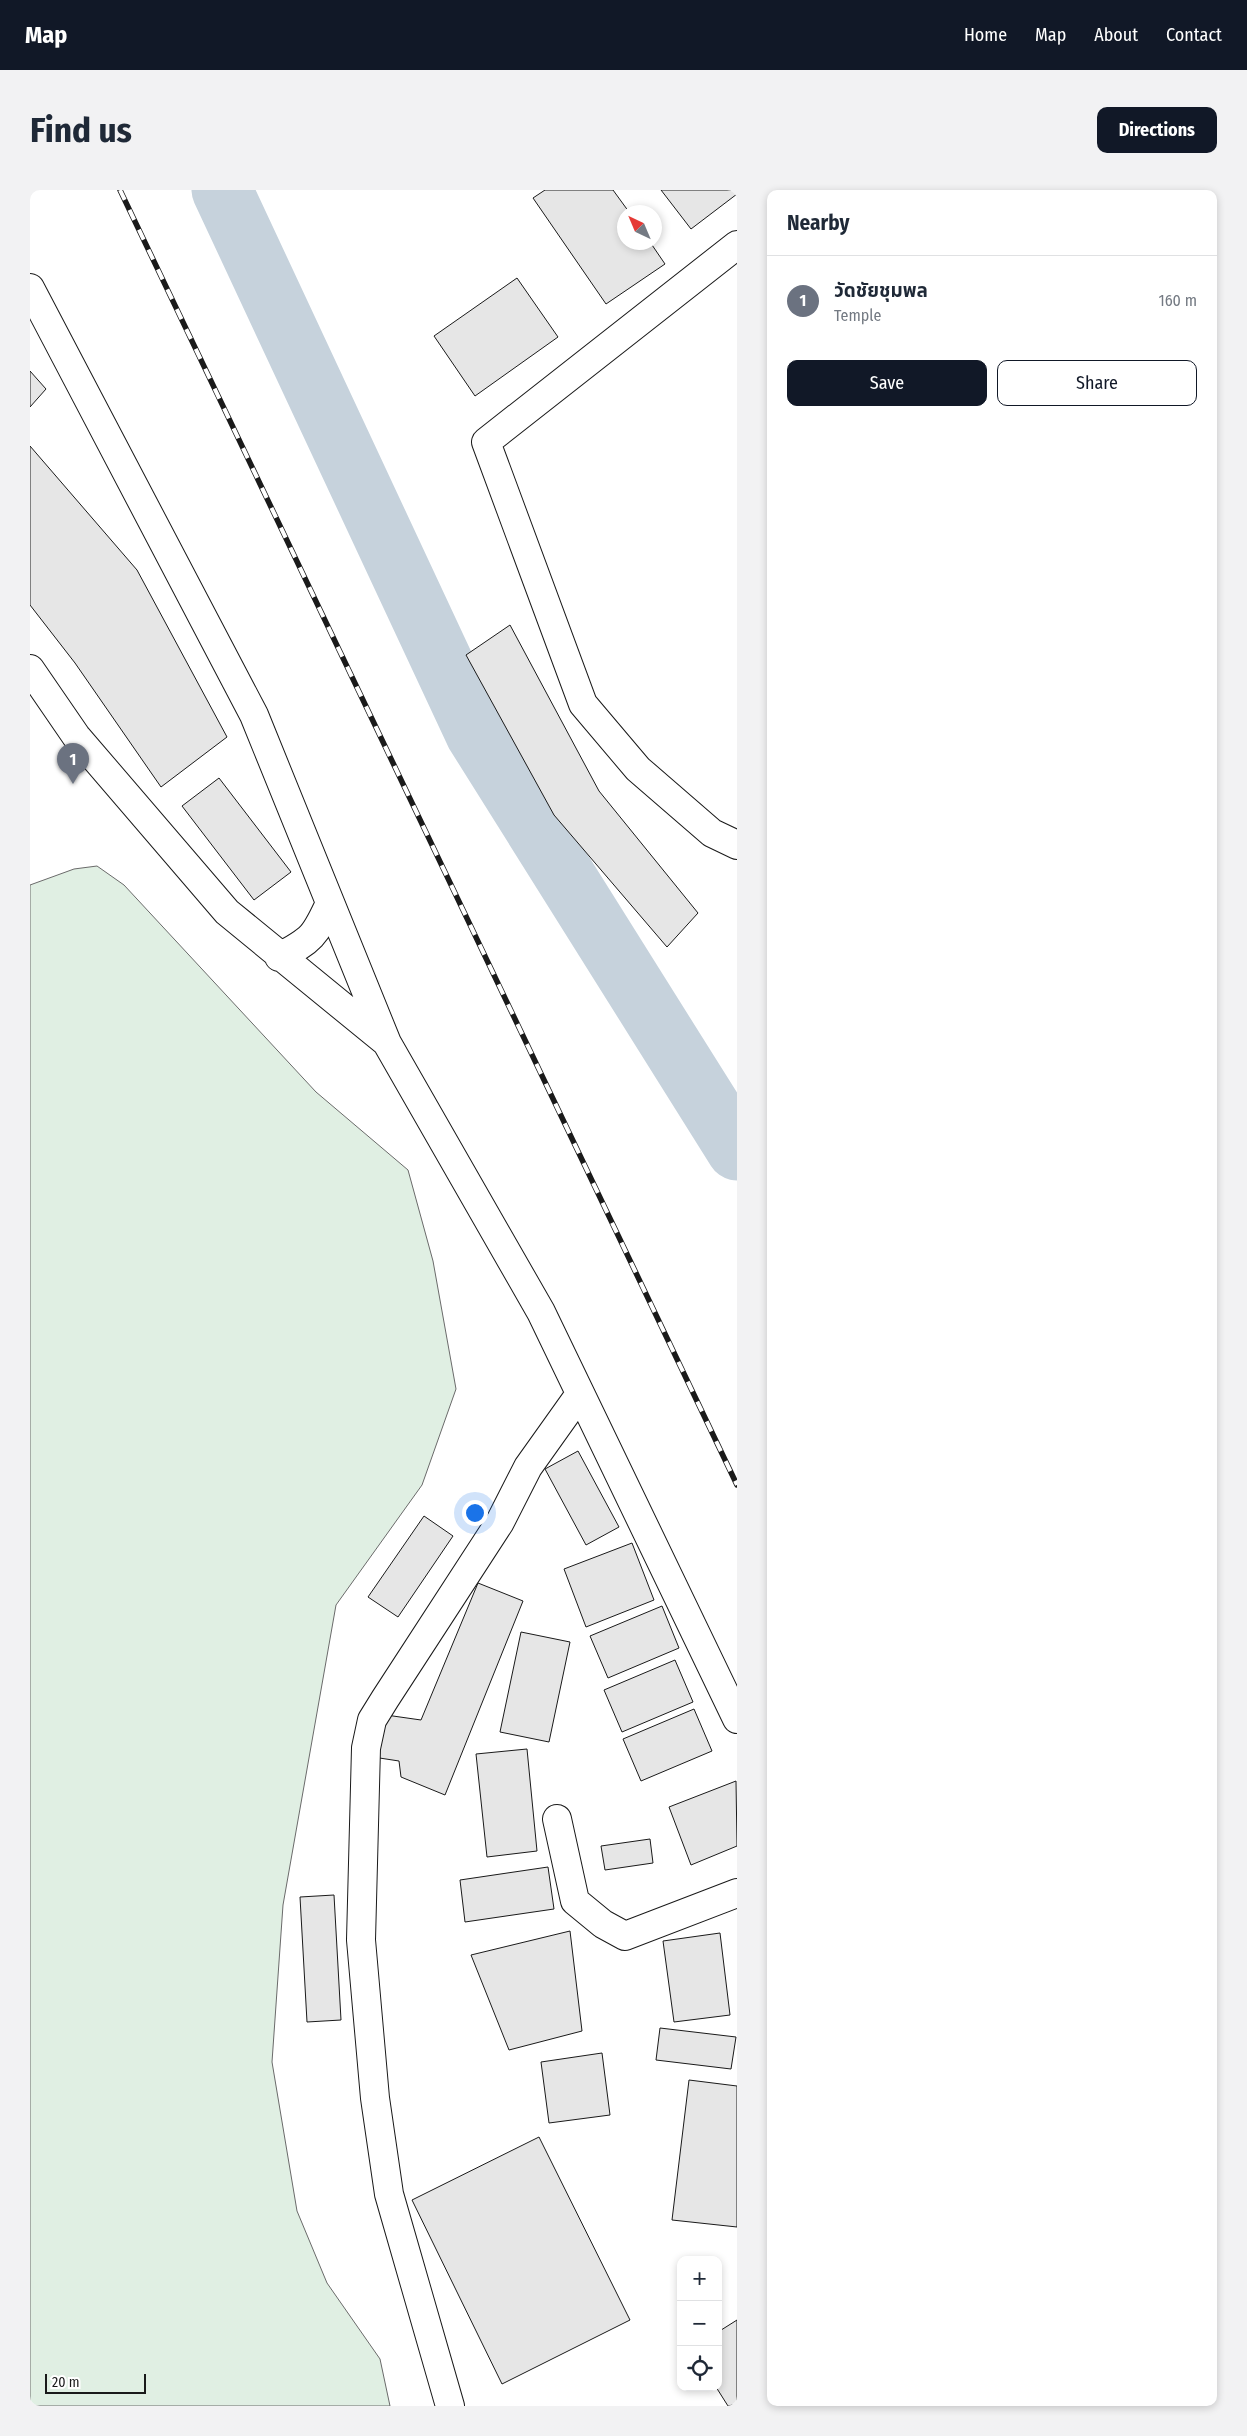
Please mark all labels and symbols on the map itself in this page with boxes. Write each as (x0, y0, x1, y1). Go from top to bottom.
north arrow (617, 205, 662, 250)
pin: 1 (57, 743, 89, 784)
your location (462, 1500, 488, 1526)
scale bar (45, 2371, 146, 2394)

